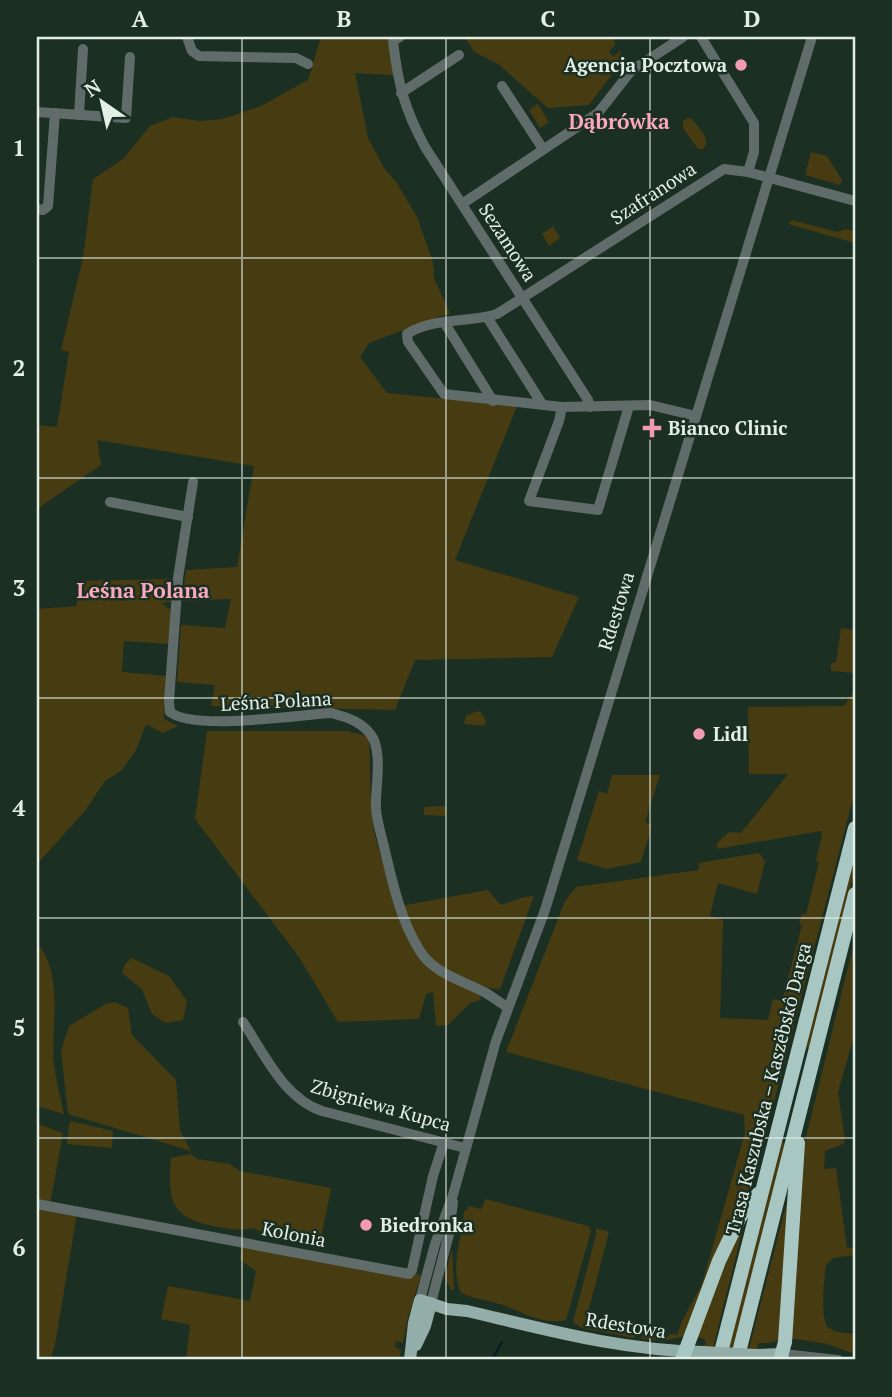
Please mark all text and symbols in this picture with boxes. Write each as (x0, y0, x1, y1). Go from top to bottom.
text: A (132, 3, 149, 34)
text: B (337, 3, 352, 34)
text: C (541, 3, 556, 34)
text: D (744, 3, 761, 34)
place label: Agencja Pocztowa (564, 52, 727, 77)
marker: Agencja Pocztowa (733, 57, 749, 73)
north arrow (66, 66, 136, 136)
text: N (79, 73, 106, 102)
district label: Dąbrówka (568, 107, 670, 135)
text: 1 (13, 132, 26, 163)
street label: Szafranowa (605, 155, 701, 230)
street label: Sezamowa (474, 198, 543, 286)
text: 2 (13, 352, 26, 383)
place label: Bianco Clinic (668, 415, 788, 440)
marker: Bianco Clinic (642, 418, 662, 438)
street label: Rdestowa (592, 568, 639, 653)
text: 3 (13, 572, 26, 603)
district label: Leśna Polana (76, 576, 210, 604)
street label: Leśna Polana (220, 685, 333, 716)
place label: Lidl (713, 721, 748, 746)
marker: Lidl (691, 726, 707, 742)
text: 4 (13, 792, 26, 823)
street label: Trasa Kaszubska – Kaszëbskô Darga (719, 940, 816, 1238)
text: 5 (13, 1012, 26, 1043)
street label: Zbigniewa Kupca (308, 1073, 454, 1137)
place label: Biedronka (380, 1212, 474, 1237)
street label: Kolonia (260, 1215, 329, 1252)
marker: Biedronka (358, 1217, 374, 1233)
text: 6 (13, 1232, 26, 1263)
street label: Rdestowa (584, 1306, 669, 1343)

